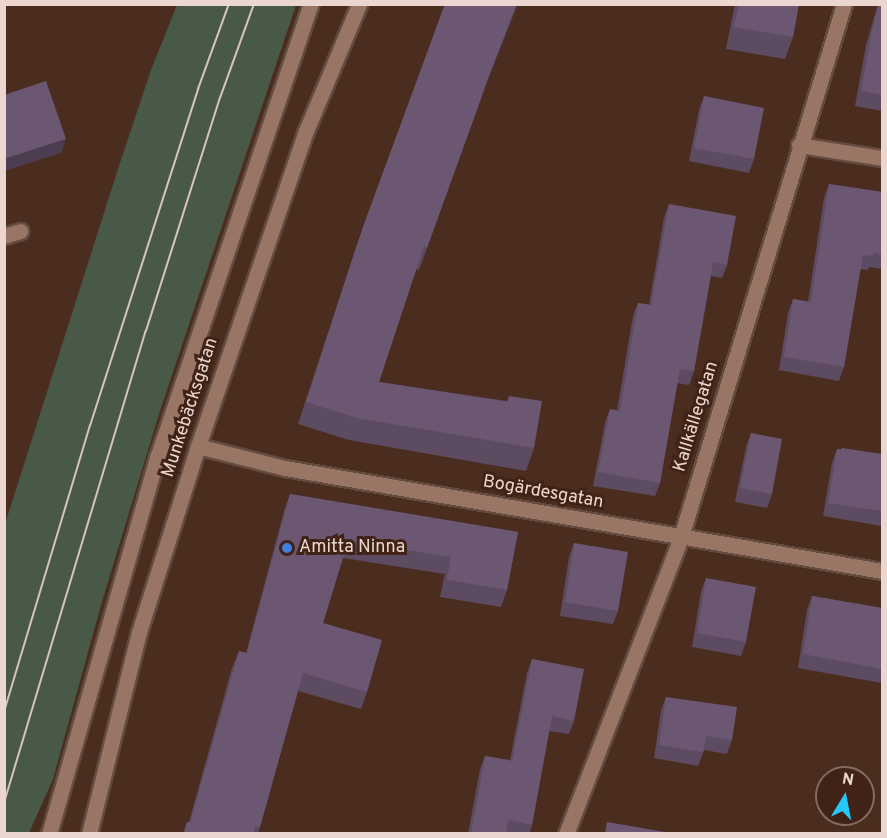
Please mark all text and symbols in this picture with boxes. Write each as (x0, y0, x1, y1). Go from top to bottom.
street label: Munkebäcksgatan (158, 335, 224, 481)
street label: Kallkällegatan (670, 359, 724, 475)
street label: Bogärdesgatan (481, 472, 605, 514)
place label: Amitta Ninna (299, 537, 405, 559)
marker: Amitta Ninna (280, 541, 294, 555)
north arrow (815, 766, 875, 826)
text: N (840, 769, 855, 791)

